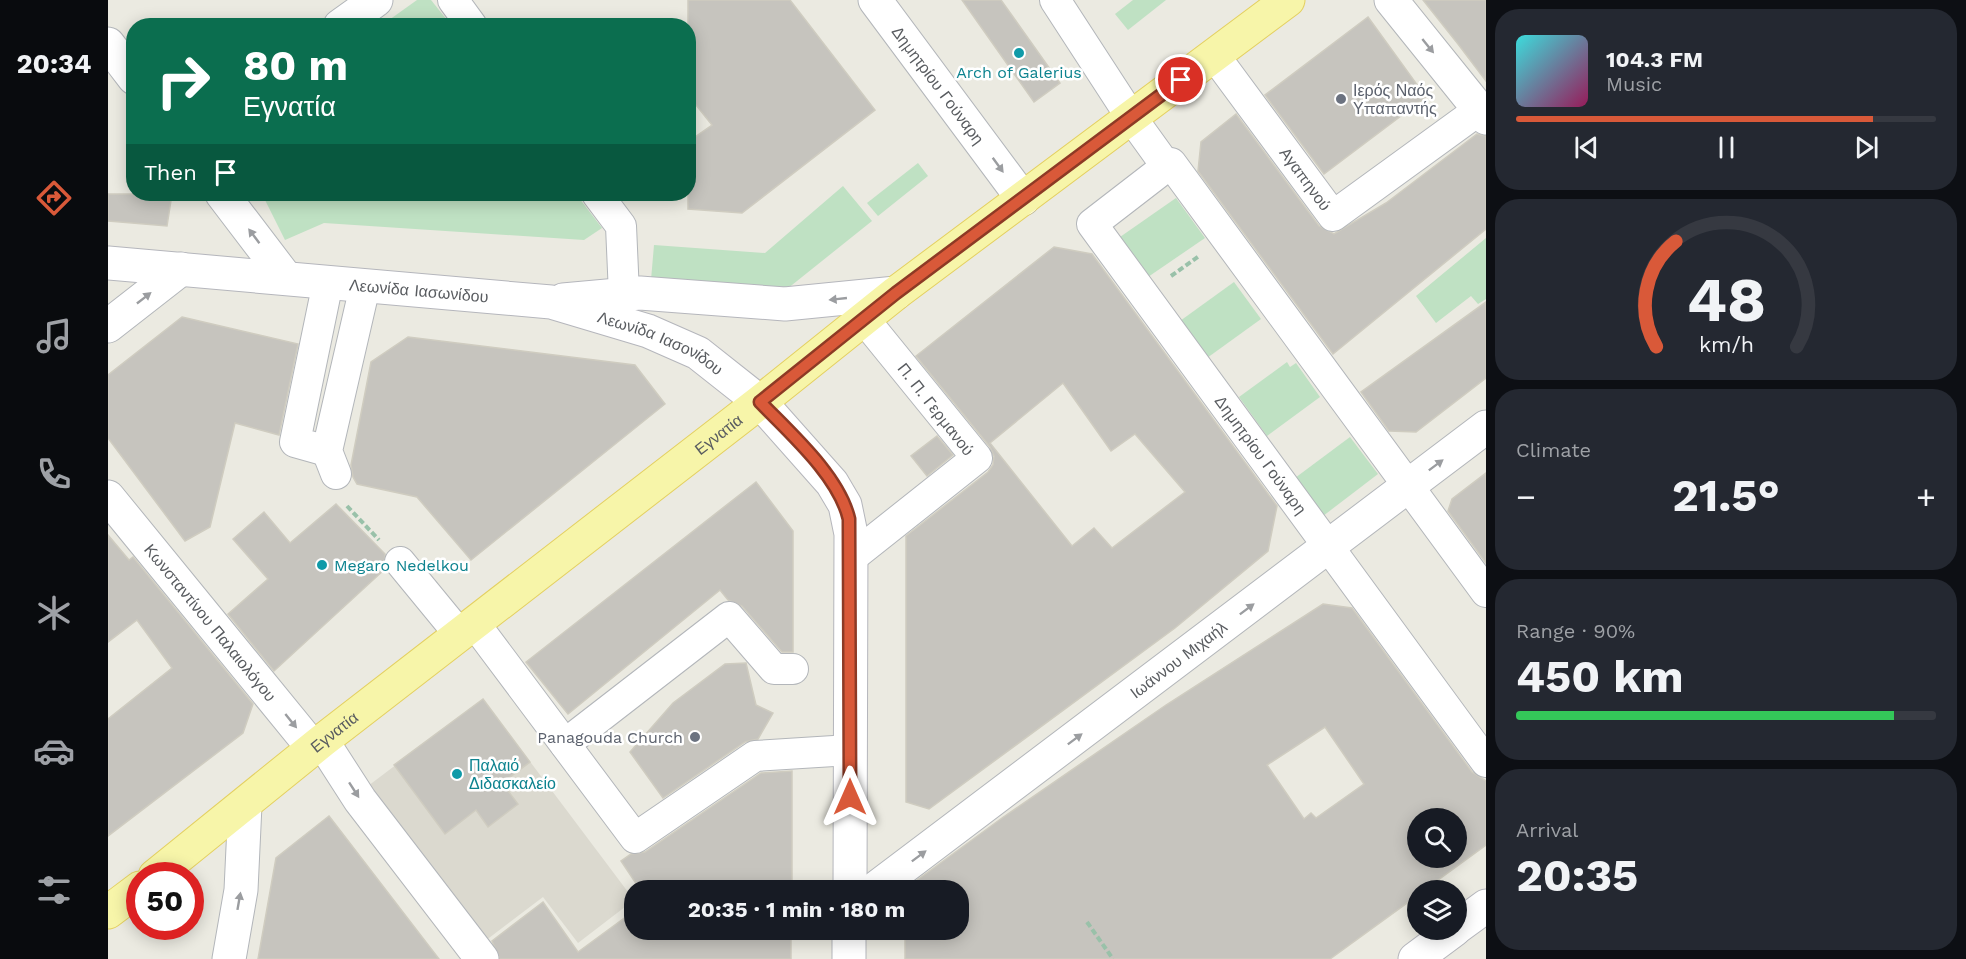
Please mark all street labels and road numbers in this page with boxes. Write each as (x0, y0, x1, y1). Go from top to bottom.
street label: Δημητρίου Γούναρη (888, 23, 988, 148)
street label: Αγαπηνού (1276, 144, 1335, 215)
street label: Λεωνίδα Ιασωνίδου (348, 275, 489, 306)
street label: Λεωνίδα Ιασονίδου (595, 307, 727, 379)
street label: Π. Π. Γερμανού (894, 359, 978, 459)
street label: Δημητρίου Γούναρη (1211, 392, 1310, 518)
street label: Εγνατία (691, 410, 746, 459)
street label: Κωνσταντίνου Παλαιολόγου (140, 540, 280, 705)
street label: Ιωάννου Μιχαήλ (1127, 617, 1231, 703)
street label: Εγνατία (307, 708, 362, 756)

